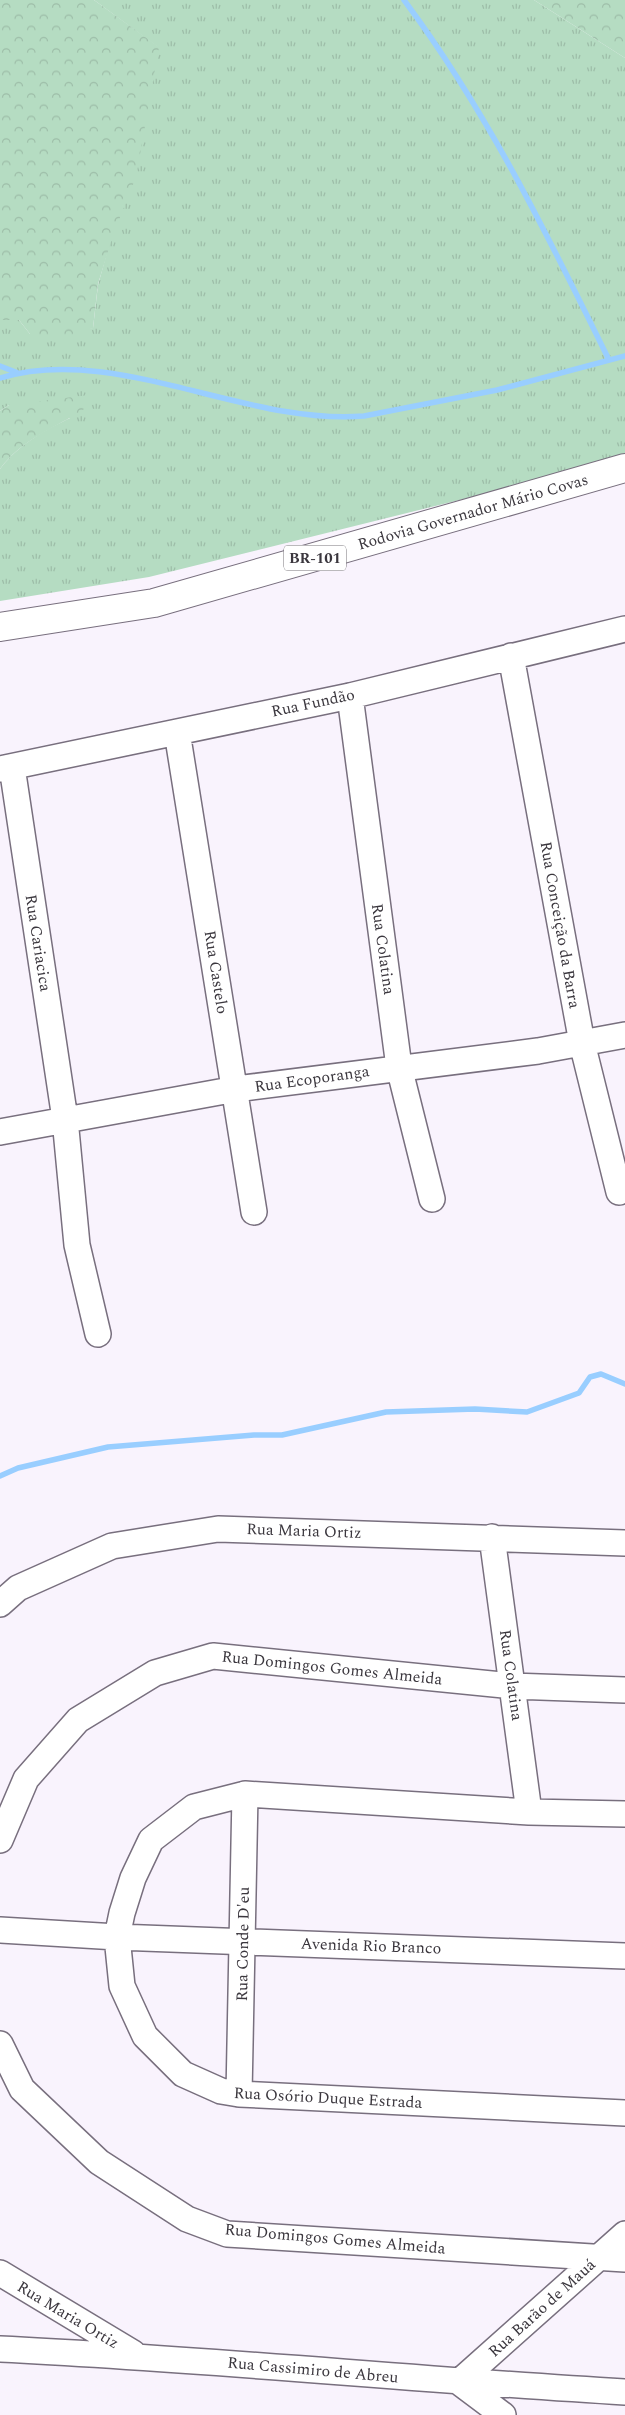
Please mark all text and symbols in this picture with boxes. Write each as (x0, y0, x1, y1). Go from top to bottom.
street label: Rodovia Governador Mário Covas (355, 468, 591, 556)
road number: BR-101 (284, 546, 346, 570)
street label: Rua Fundão (269, 682, 357, 724)
street label: Rua Conceição da Barra (533, 840, 587, 1011)
street label: Rua Cariacica (18, 893, 58, 994)
street label: Rua Colatina (365, 902, 401, 996)
street label: Rua Castelo (198, 928, 234, 1016)
street label: Rua Ecoporanga (253, 1059, 371, 1099)
street label: Rua Maria Ortiz (246, 1517, 362, 1545)
street label: Rua Colatina (493, 1628, 529, 1722)
street label: Rua Domingos Gomes Almeida (221, 1644, 444, 1692)
street label: Rua Conde D'eu (230, 1886, 256, 2002)
street label: Avenida Rio Branco (300, 1932, 442, 1960)
street label: Rua Osório Duque Estrada (233, 2081, 423, 2115)
street label: Rua Domingos Gomes Almeida (224, 2217, 447, 2261)
street label: Rua Barão de Mauá (483, 2253, 601, 2363)
street label: Rua Maria Ortiz (12, 2275, 124, 2355)
street label: Rua Cassimiro de Abreu (226, 2351, 400, 2389)

